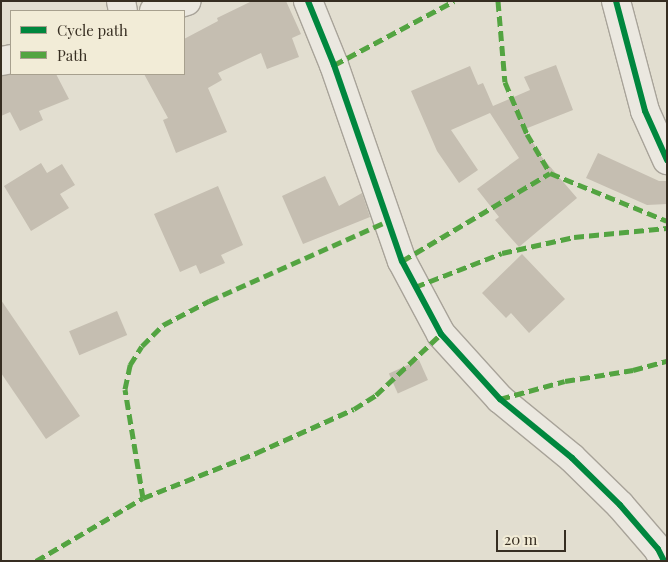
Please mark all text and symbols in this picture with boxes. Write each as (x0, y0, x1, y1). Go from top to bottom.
legend (10, 10, 185, 75)
text: Cycle path (57, 20, 128, 40)
text: Path (57, 45, 87, 65)
scale bar (498, 520, 568, 552)
text: 20 m (504, 529, 537, 549)

